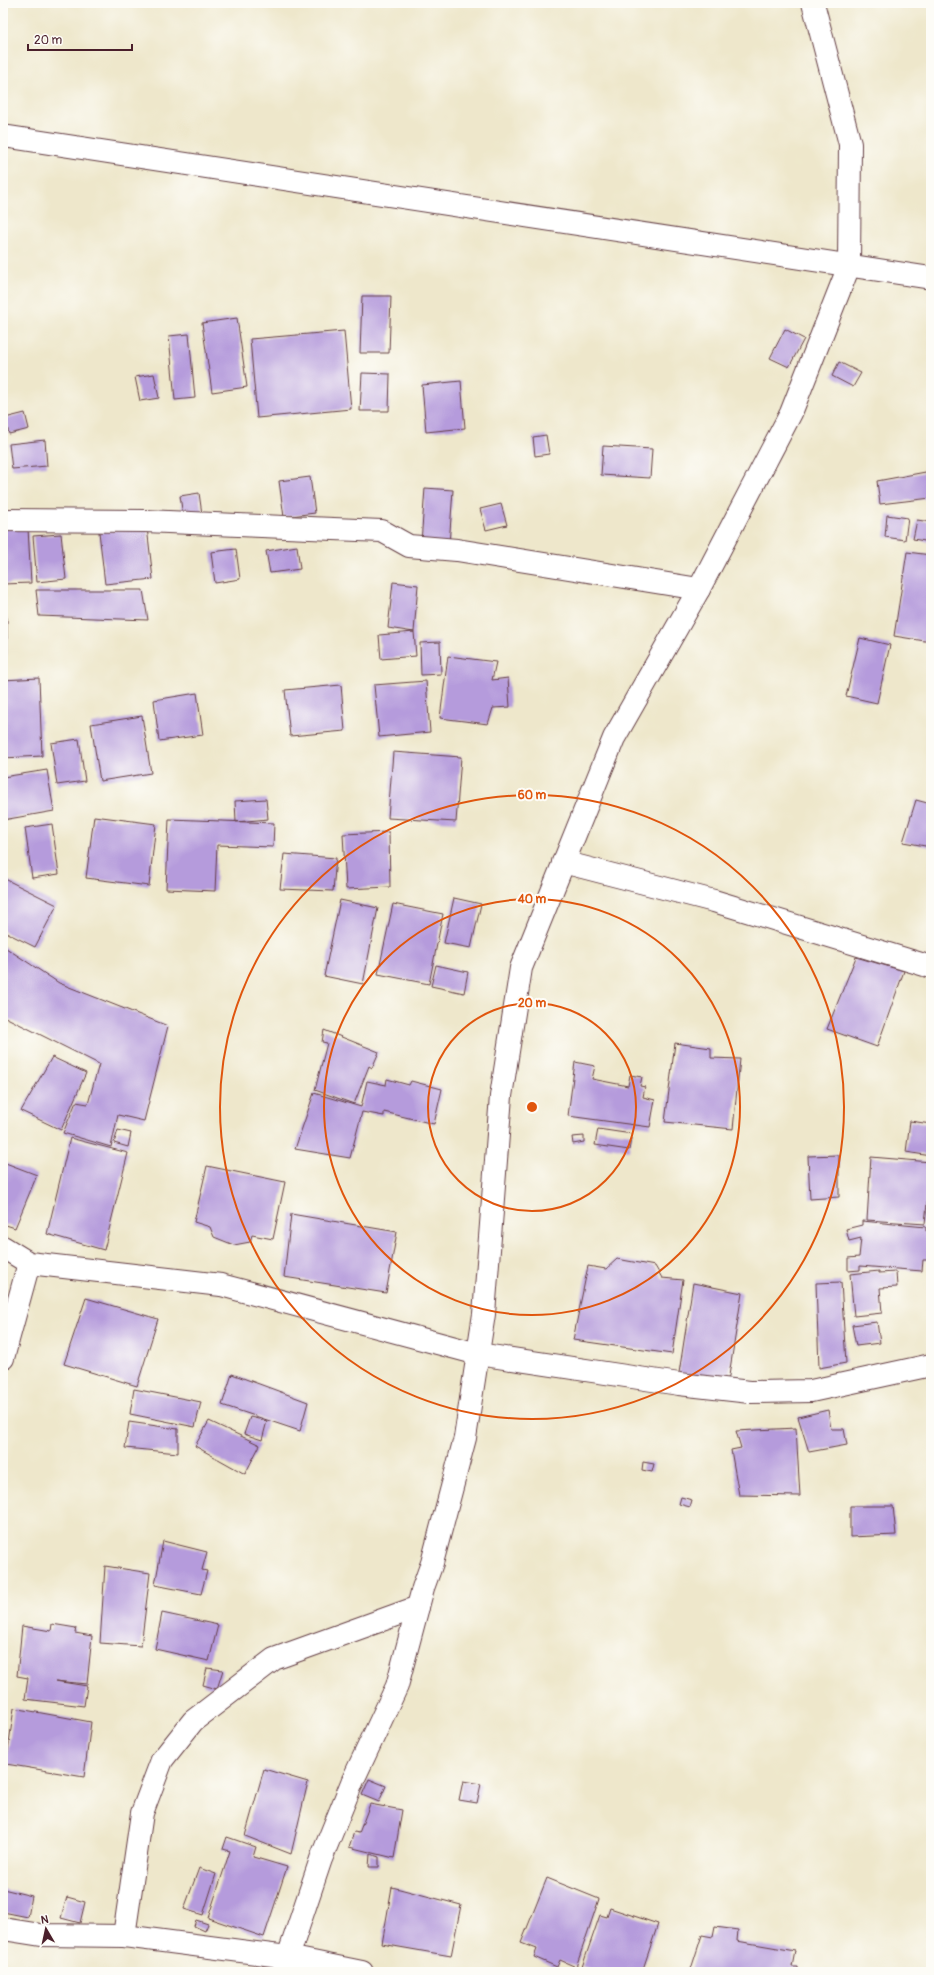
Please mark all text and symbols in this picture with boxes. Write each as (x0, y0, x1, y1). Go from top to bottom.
scale bar (28, 26, 132, 52)
text: 20 m (34, 33, 63, 48)
text: 60 m (518, 788, 547, 803)
text: 40 m (517, 892, 547, 907)
text: 20 m (518, 996, 546, 1011)
centre of rings (525, 1100, 539, 1114)
north arrow (26, 1909, 66, 1949)
text: N (40, 1913, 50, 1927)

